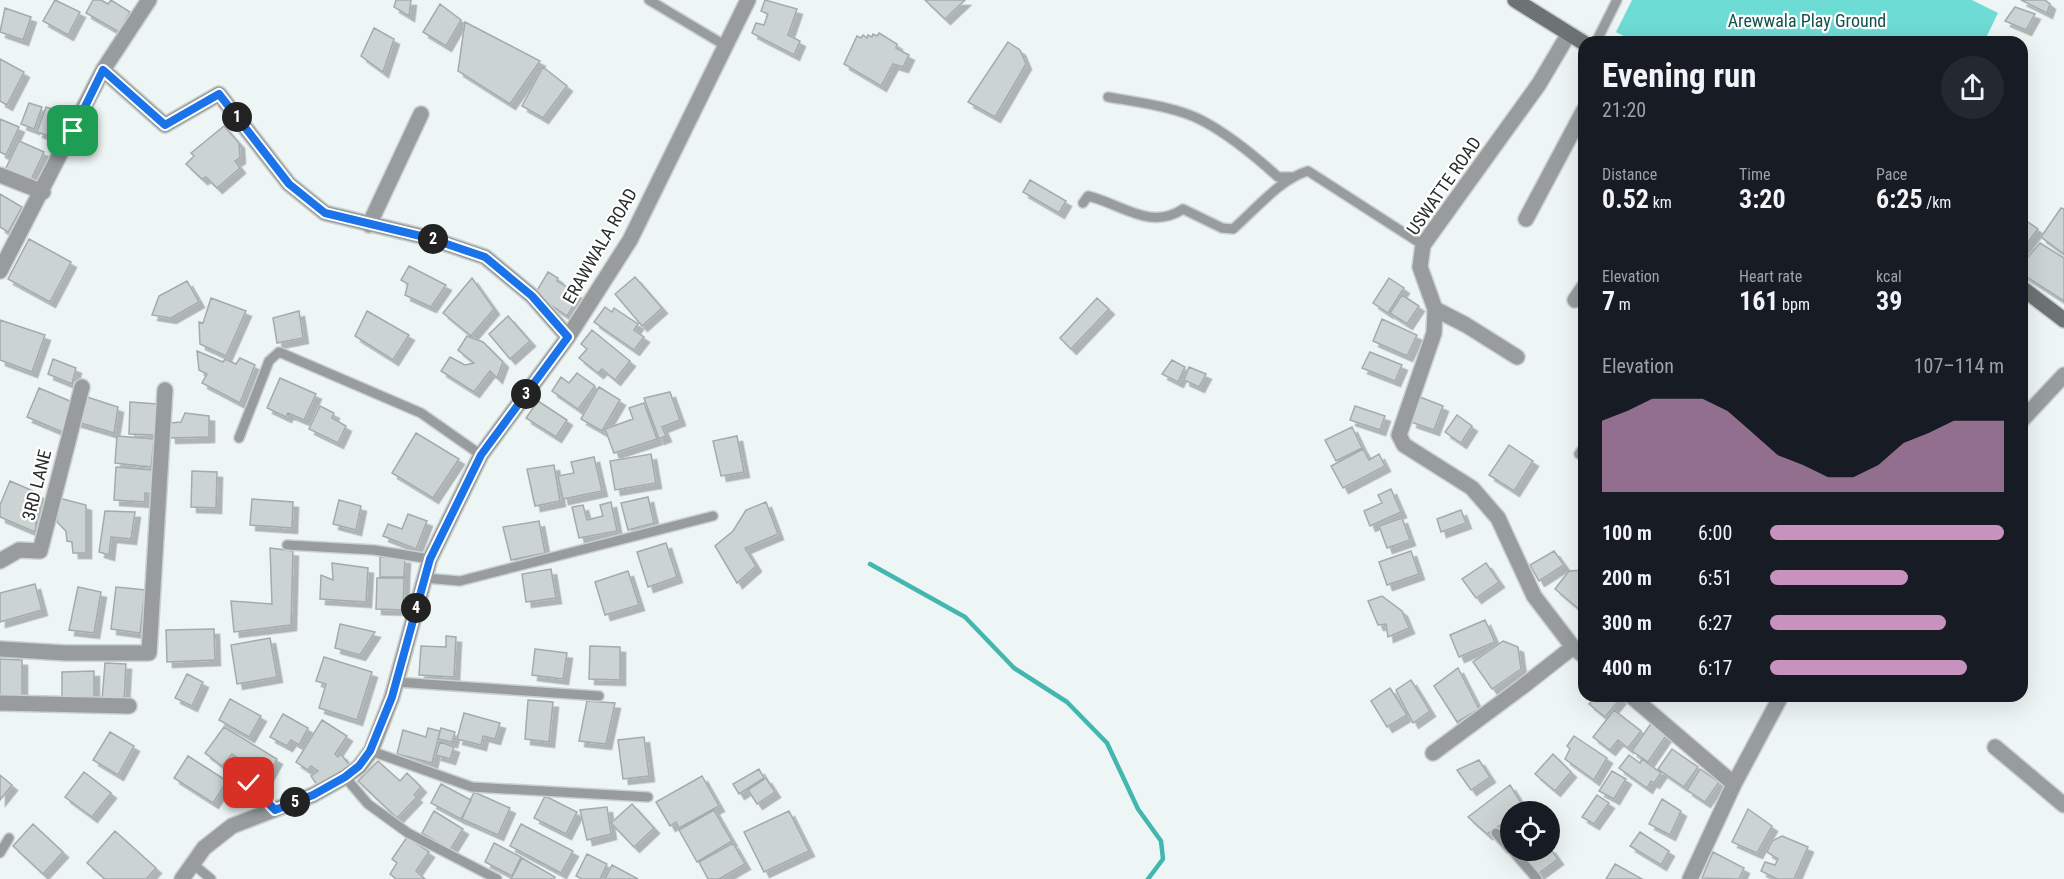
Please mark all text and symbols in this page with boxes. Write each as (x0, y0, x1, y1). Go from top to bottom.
park label: Arewwala Play Ground (1728, 10, 1886, 31)
text: Evening run (1602, 56, 1757, 95)
button: share (1941, 56, 2004, 119)
text: 21:20 (1602, 98, 1646, 122)
pin: 1 (222, 102, 252, 132)
pin (47, 105, 98, 156)
text: 1 (233, 107, 241, 126)
icon: arrive (56, 114, 89, 147)
street label: USWATTE ROAD (1402, 133, 1485, 239)
text: Distance (1602, 165, 1657, 184)
text: Time (1739, 165, 1771, 184)
text: Pace (1876, 165, 1907, 184)
street label: ERAWWALA ROAD (558, 184, 641, 307)
text: 0.52 (1602, 184, 1649, 214)
text: 3:20 (1739, 184, 1786, 214)
text: 6:25 (1876, 184, 1923, 214)
text: km (1649, 193, 1672, 212)
text: /km (1923, 193, 1951, 212)
pin: 2 (418, 224, 448, 254)
text: 2 (429, 229, 437, 248)
text: Elevation (1602, 267, 1660, 286)
text: Heart rate (1739, 267, 1802, 286)
text: kcal (1876, 267, 1902, 286)
text: 7 (1602, 286, 1615, 316)
text: 161 (1739, 286, 1778, 316)
text: 39 (1876, 286, 1902, 316)
text: m (1615, 295, 1631, 314)
text: bpm (1778, 295, 1810, 314)
text: Elevation (1602, 354, 1674, 378)
text: 107–114 m (1914, 354, 2004, 378)
pin: 3 (511, 379, 541, 409)
text: 3 (522, 384, 530, 403)
street label: 3RD LANE (18, 447, 55, 522)
text: 100 m (1602, 521, 1652, 545)
text: 6:00 (1698, 521, 1732, 545)
text: 200 m (1602, 566, 1652, 590)
text: 6:51 (1698, 566, 1732, 590)
pin: 4 (401, 593, 431, 623)
text: 4 (412, 598, 420, 617)
text: 300 m (1602, 611, 1652, 635)
text: 6:27 (1698, 611, 1732, 635)
text: 400 m (1602, 656, 1652, 680)
text: 6:17 (1698, 656, 1732, 680)
pin (223, 757, 274, 808)
icon: check (232, 766, 265, 799)
pin: 5 (280, 787, 310, 817)
text: 5 (291, 792, 299, 811)
map controls (1500, 801, 1560, 861)
button: locate (1500, 801, 1560, 861)

